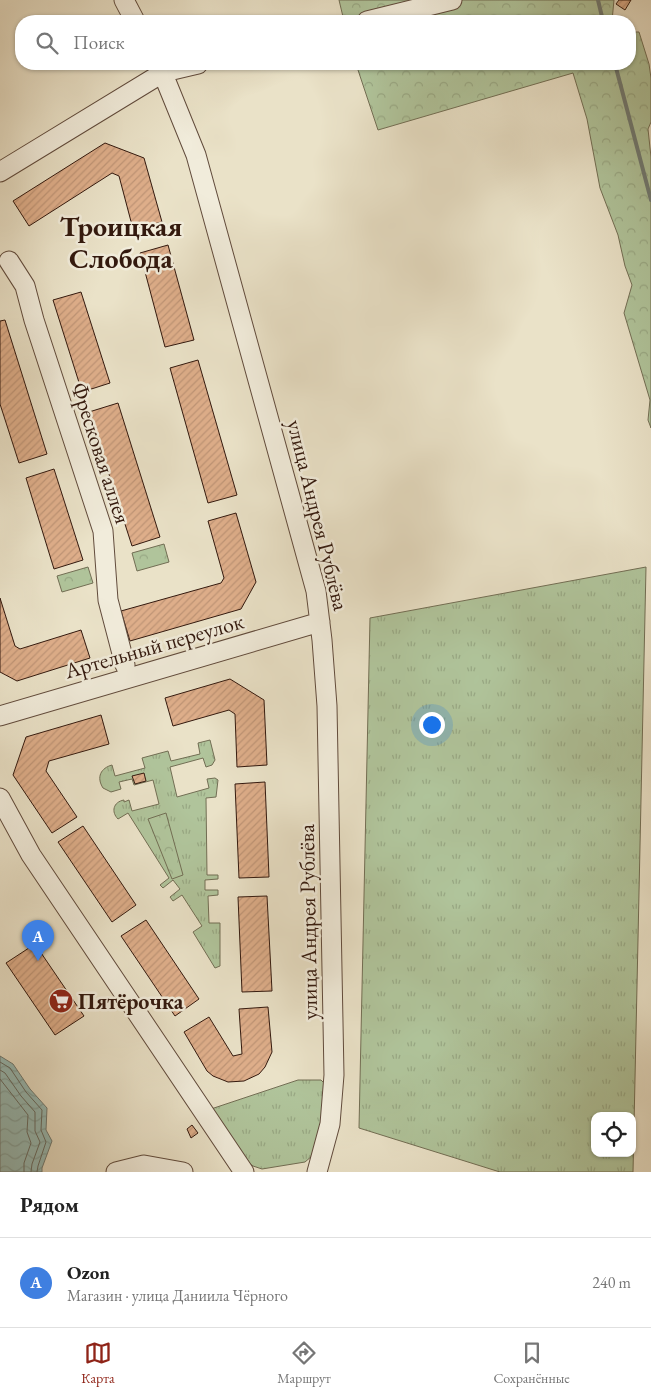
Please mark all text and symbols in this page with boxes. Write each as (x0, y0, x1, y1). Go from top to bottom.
search box (15, 15, 636, 70)
icon: search (33, 29, 61, 57)
text: Поиск (73, 30, 125, 55)
district label: Троицкая Слобода (60, 208, 182, 276)
street label: Фресковая аллея (65, 379, 138, 527)
street label: улица Андрея Рублёва (280, 417, 356, 614)
street label: Артельный переулок (60, 606, 247, 686)
your location (419, 712, 445, 738)
street label: улица Андрея Рублёва (292, 824, 324, 1020)
pin: A (22, 920, 54, 961)
place label: Пятёрочка (78, 987, 184, 1016)
supermarket icon: Пятёрочка (48, 988, 74, 1014)
map controls (591, 1112, 636, 1157)
button: locate (591, 1112, 636, 1157)
text: Рядом (20, 1191, 79, 1218)
text: Ozon (67, 1260, 110, 1285)
text: A (30, 1272, 42, 1293)
text: 240 m (592, 1272, 631, 1293)
text: Магазин · улица Даниила Чёрного (67, 1285, 288, 1306)
tab: Карта (81, 1339, 115, 1387)
tab: Маршрут (277, 1339, 331, 1387)
tab: Сохранённые (493, 1339, 570, 1387)

